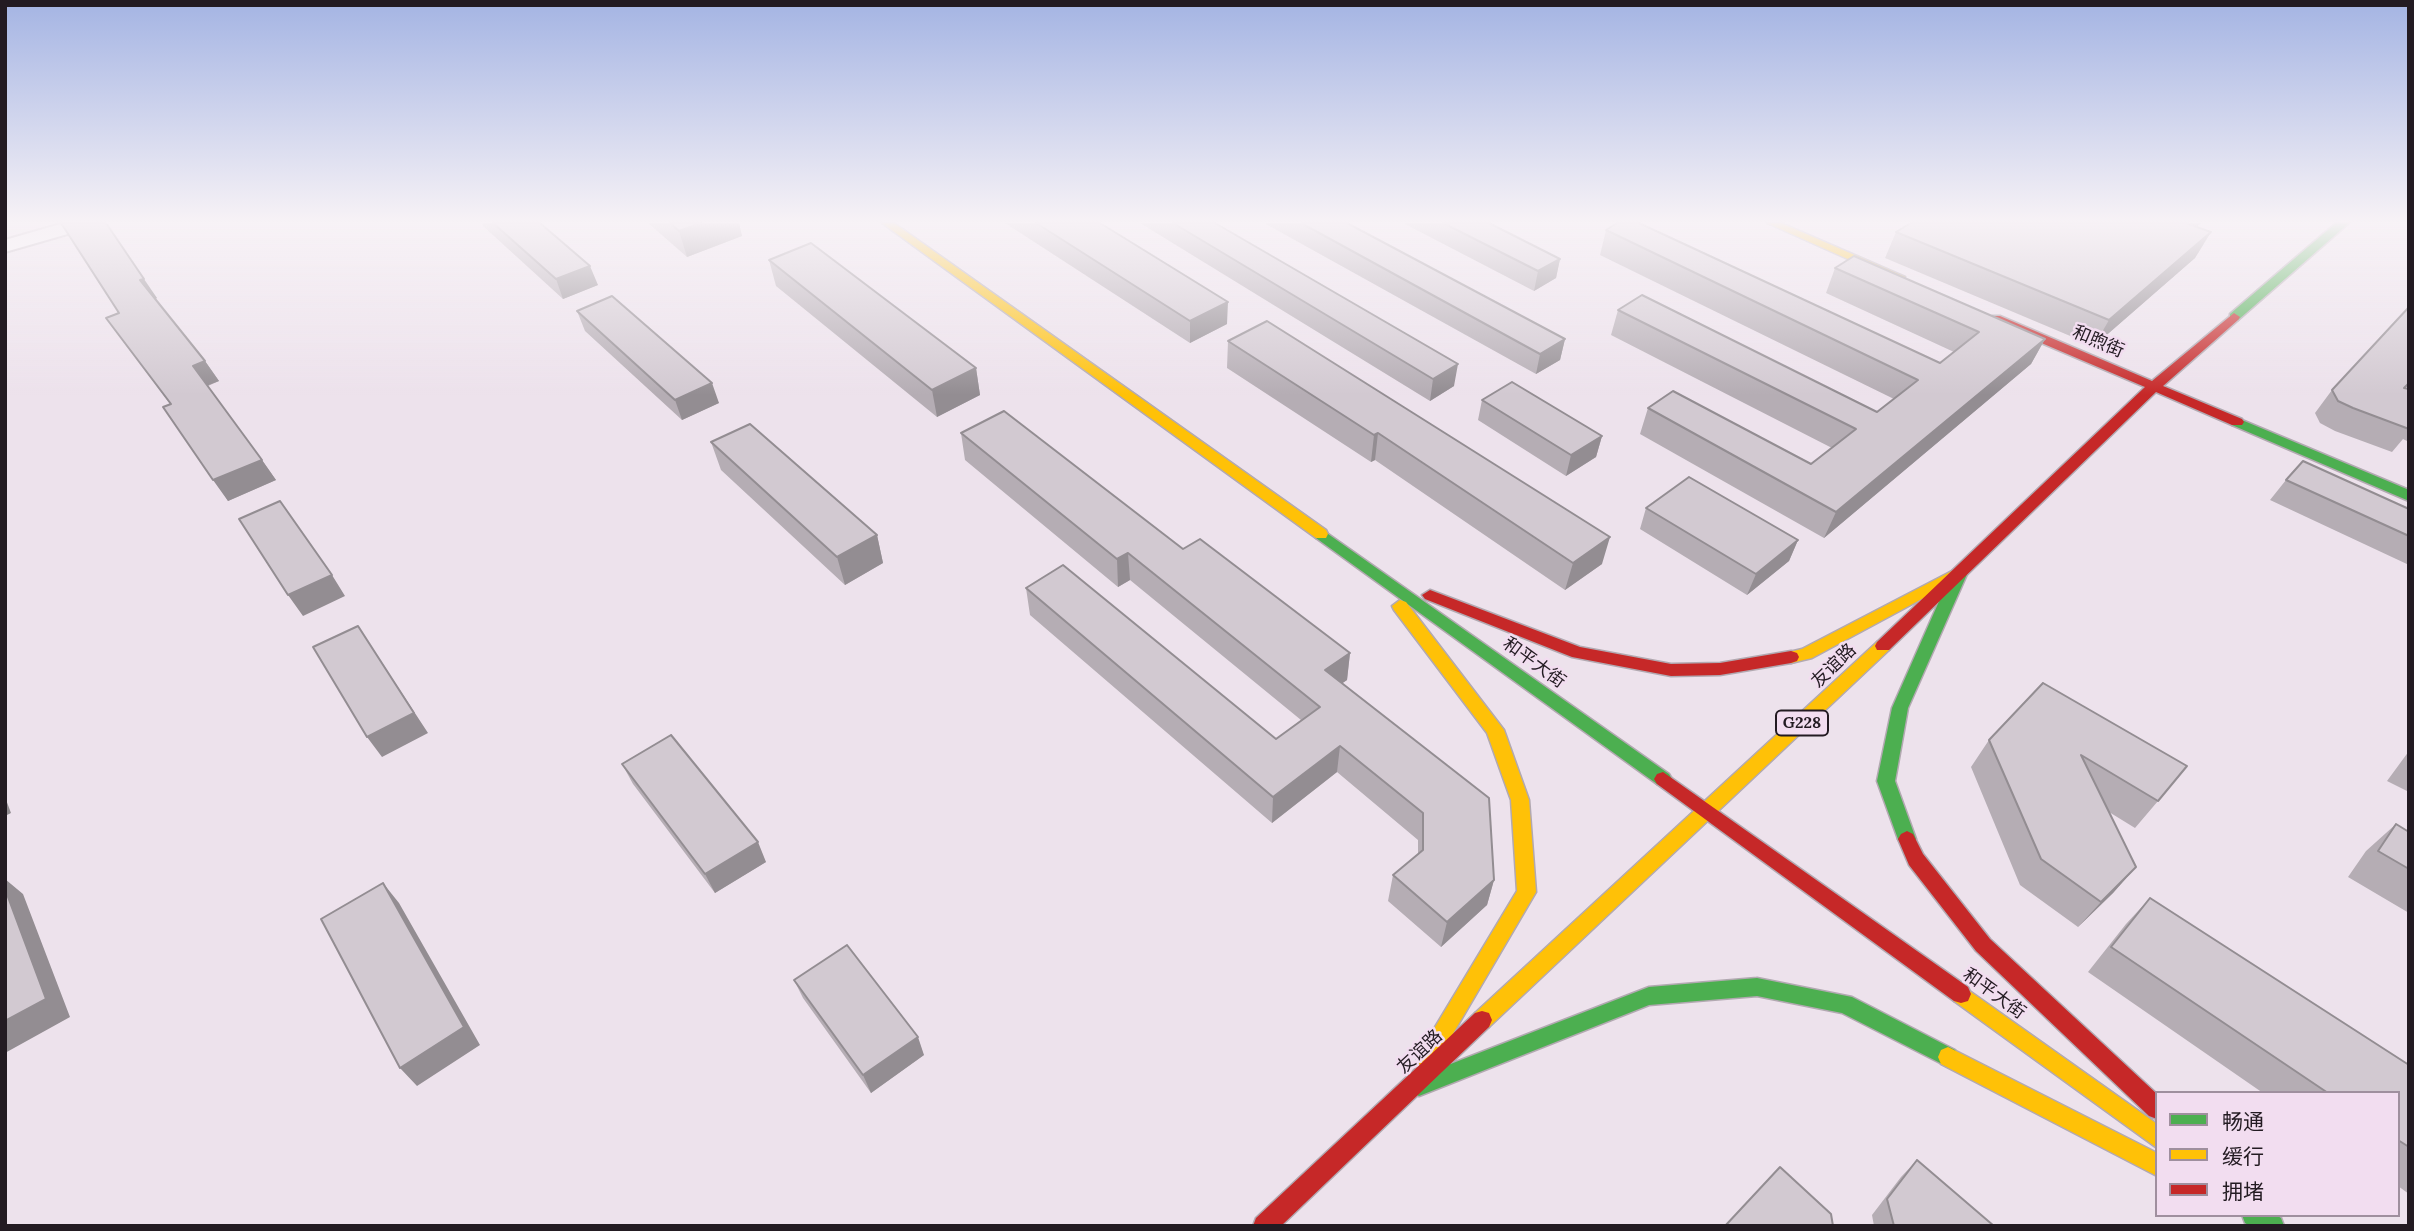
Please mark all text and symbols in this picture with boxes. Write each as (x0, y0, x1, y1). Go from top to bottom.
street label: 和煦街 (2069, 322, 2127, 362)
street label: 和平大街 (1499, 633, 1569, 693)
street label: 友谊路 (1807, 639, 1861, 693)
road number: G228 (1776, 710, 1828, 736)
street label: 和平大街 (1959, 964, 2029, 1024)
street label: 友谊路 (1393, 1026, 1447, 1078)
legend (2155, 1091, 2400, 1217)
text: 畅通 (2222, 1108, 2264, 1135)
text: 缓行 (2222, 1143, 2264, 1170)
text: 拥堵 (2222, 1178, 2264, 1205)

